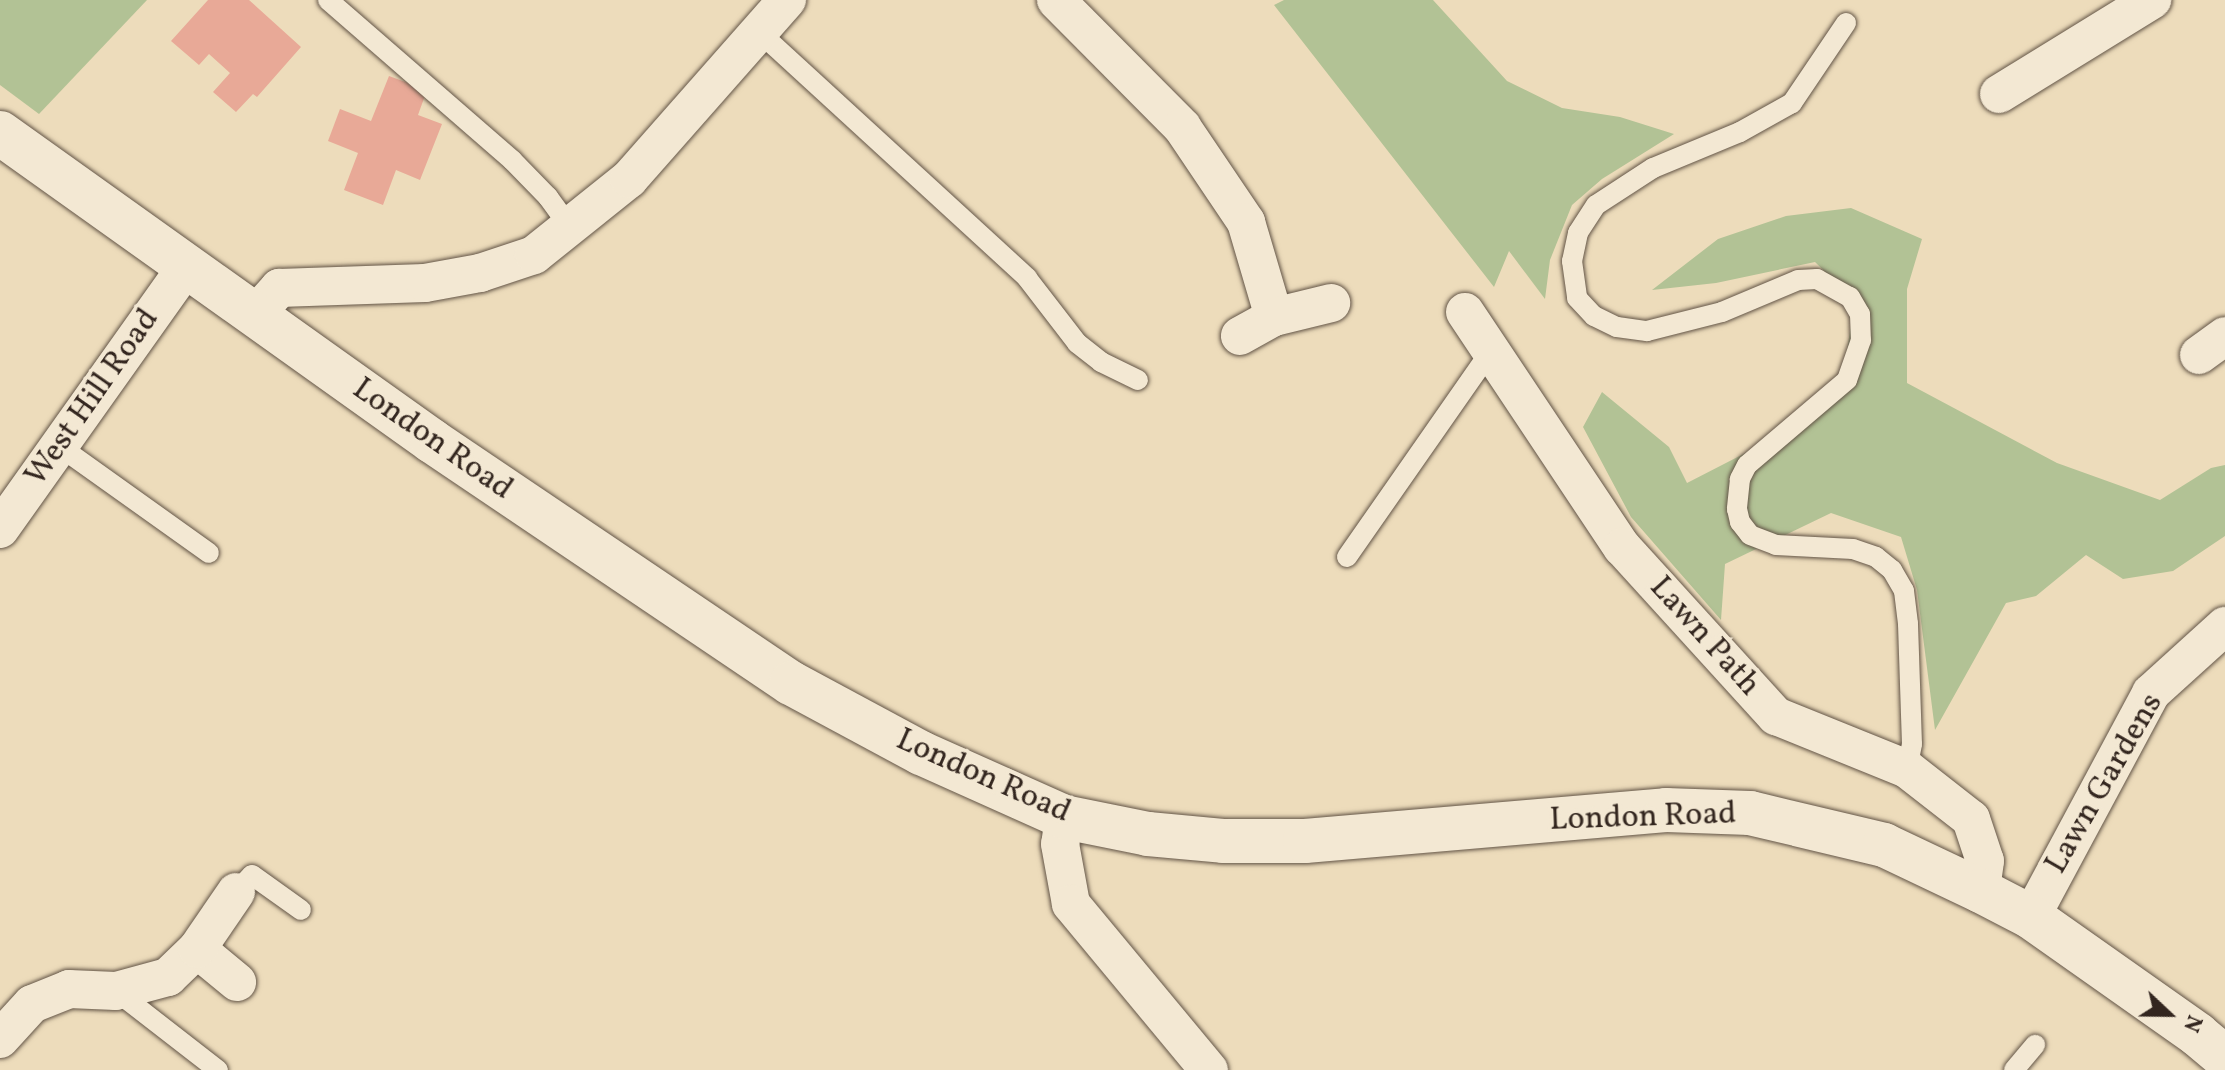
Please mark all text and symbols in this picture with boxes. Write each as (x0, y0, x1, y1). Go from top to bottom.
street label: West Hill Road (18, 302, 168, 494)
street label: London Road (344, 371, 520, 509)
street label: Lawn Path (1640, 569, 1768, 705)
street label: Lawn Gardens (2038, 687, 2172, 881)
street label: London Road (890, 721, 1076, 833)
street label: London Road (1549, 796, 1737, 840)
north arrow (2129, 974, 2209, 1054)
text: N (2174, 1010, 2209, 1036)

